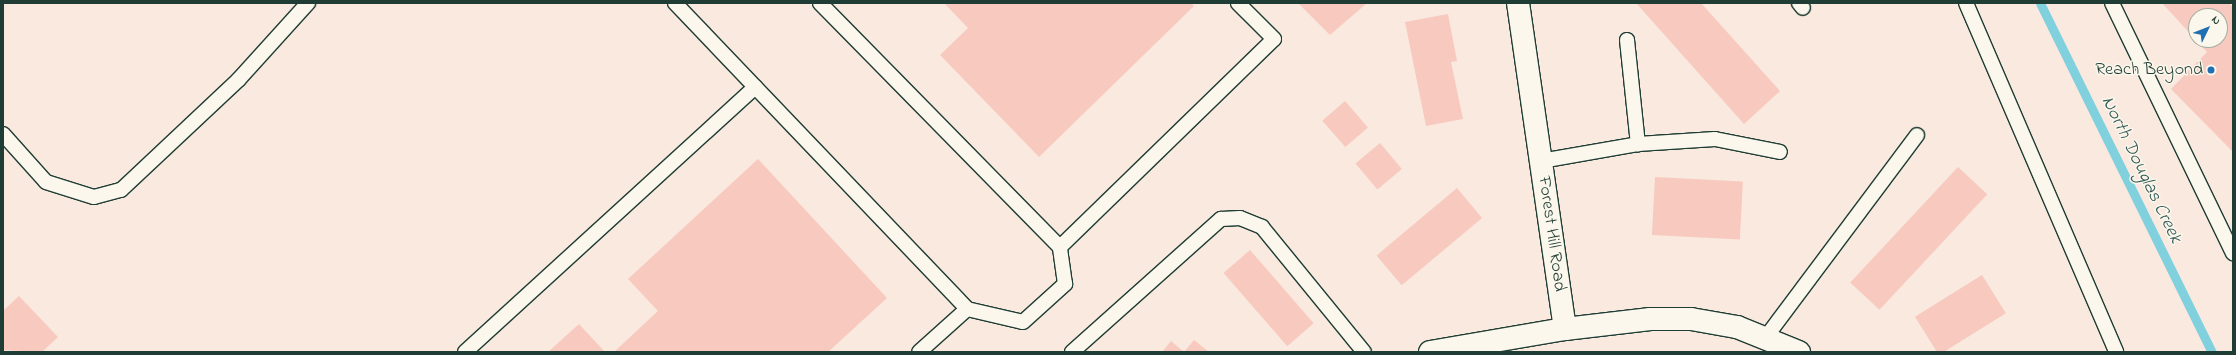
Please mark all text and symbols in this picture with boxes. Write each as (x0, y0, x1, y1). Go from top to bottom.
north arrow (2188, 8, 2228, 48)
text: N (2208, 12, 2224, 29)
place label: Reach Beyond (2095, 59, 2203, 81)
marker: Reach Beyond (2206, 65, 2216, 75)
water label: North Douglas Creek (2096, 93, 2186, 247)
street label: Forest Hill Road (1532, 175, 1570, 293)

